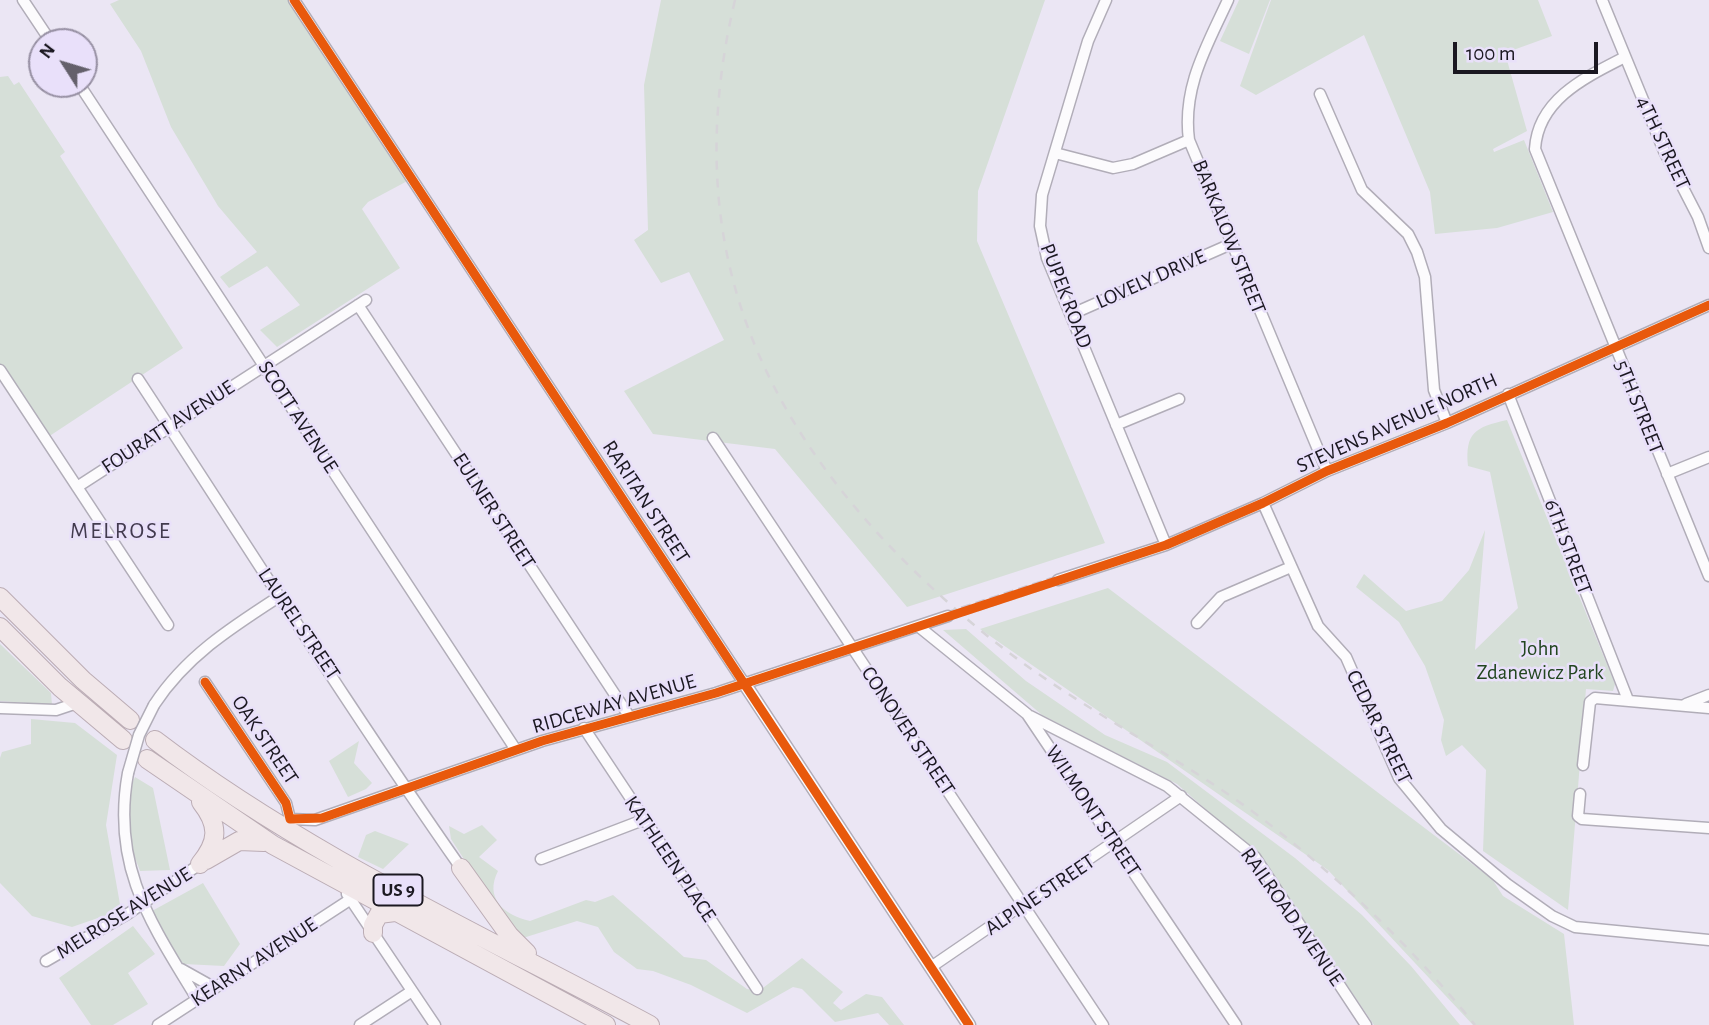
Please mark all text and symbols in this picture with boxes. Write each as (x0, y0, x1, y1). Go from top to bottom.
north arrow (28, 28, 98, 98)
scale bar (1457, 28, 1602, 72)
text: N (36, 40, 59, 62)
text: 100 m (1466, 43, 1516, 64)
street label: 4TH STREET (1630, 92, 1696, 194)
street label: BARKALOW STREET (1187, 156, 1271, 318)
street label: PUPEK ROAD (1034, 240, 1098, 352)
street label: LOVELY DRIVE (1092, 244, 1210, 314)
street label: SCOTT AVENUE (252, 356, 344, 478)
street label: 5TH STREET (1609, 356, 1669, 458)
street label: STEVENS AVENUE NORTH (1293, 367, 1501, 479)
street label: FOURATT AVENUE (97, 375, 239, 479)
street label: RARITAN STREET (597, 436, 695, 568)
street label: EULNER STREET (447, 448, 541, 574)
street label: 6TH STREET (1538, 496, 1598, 598)
district label: MELROSE (71, 517, 171, 545)
street label: LAUREL STREET (252, 563, 346, 685)
park label: John Zdanewicz Park (1476, 636, 1604, 686)
street label: CONOVER STREET (856, 662, 960, 800)
street label: CEDAR STREET (1341, 666, 1417, 788)
street label: RIDGEWAY AVENUE (529, 669, 699, 739)
street label: OAK STREET (226, 691, 304, 789)
street label: WILMONT STREET (1040, 741, 1146, 881)
street label: KATHLEEN PLACE (619, 791, 721, 927)
street label: RAILROAD AVENUE (1235, 843, 1349, 991)
street label: ALPINE STREET (980, 849, 1100, 941)
street label: MELROSE AVENUE (52, 861, 196, 965)
road number: US 9 (374, 874, 422, 906)
street label: KEARNY AVENUE (186, 912, 322, 1012)

